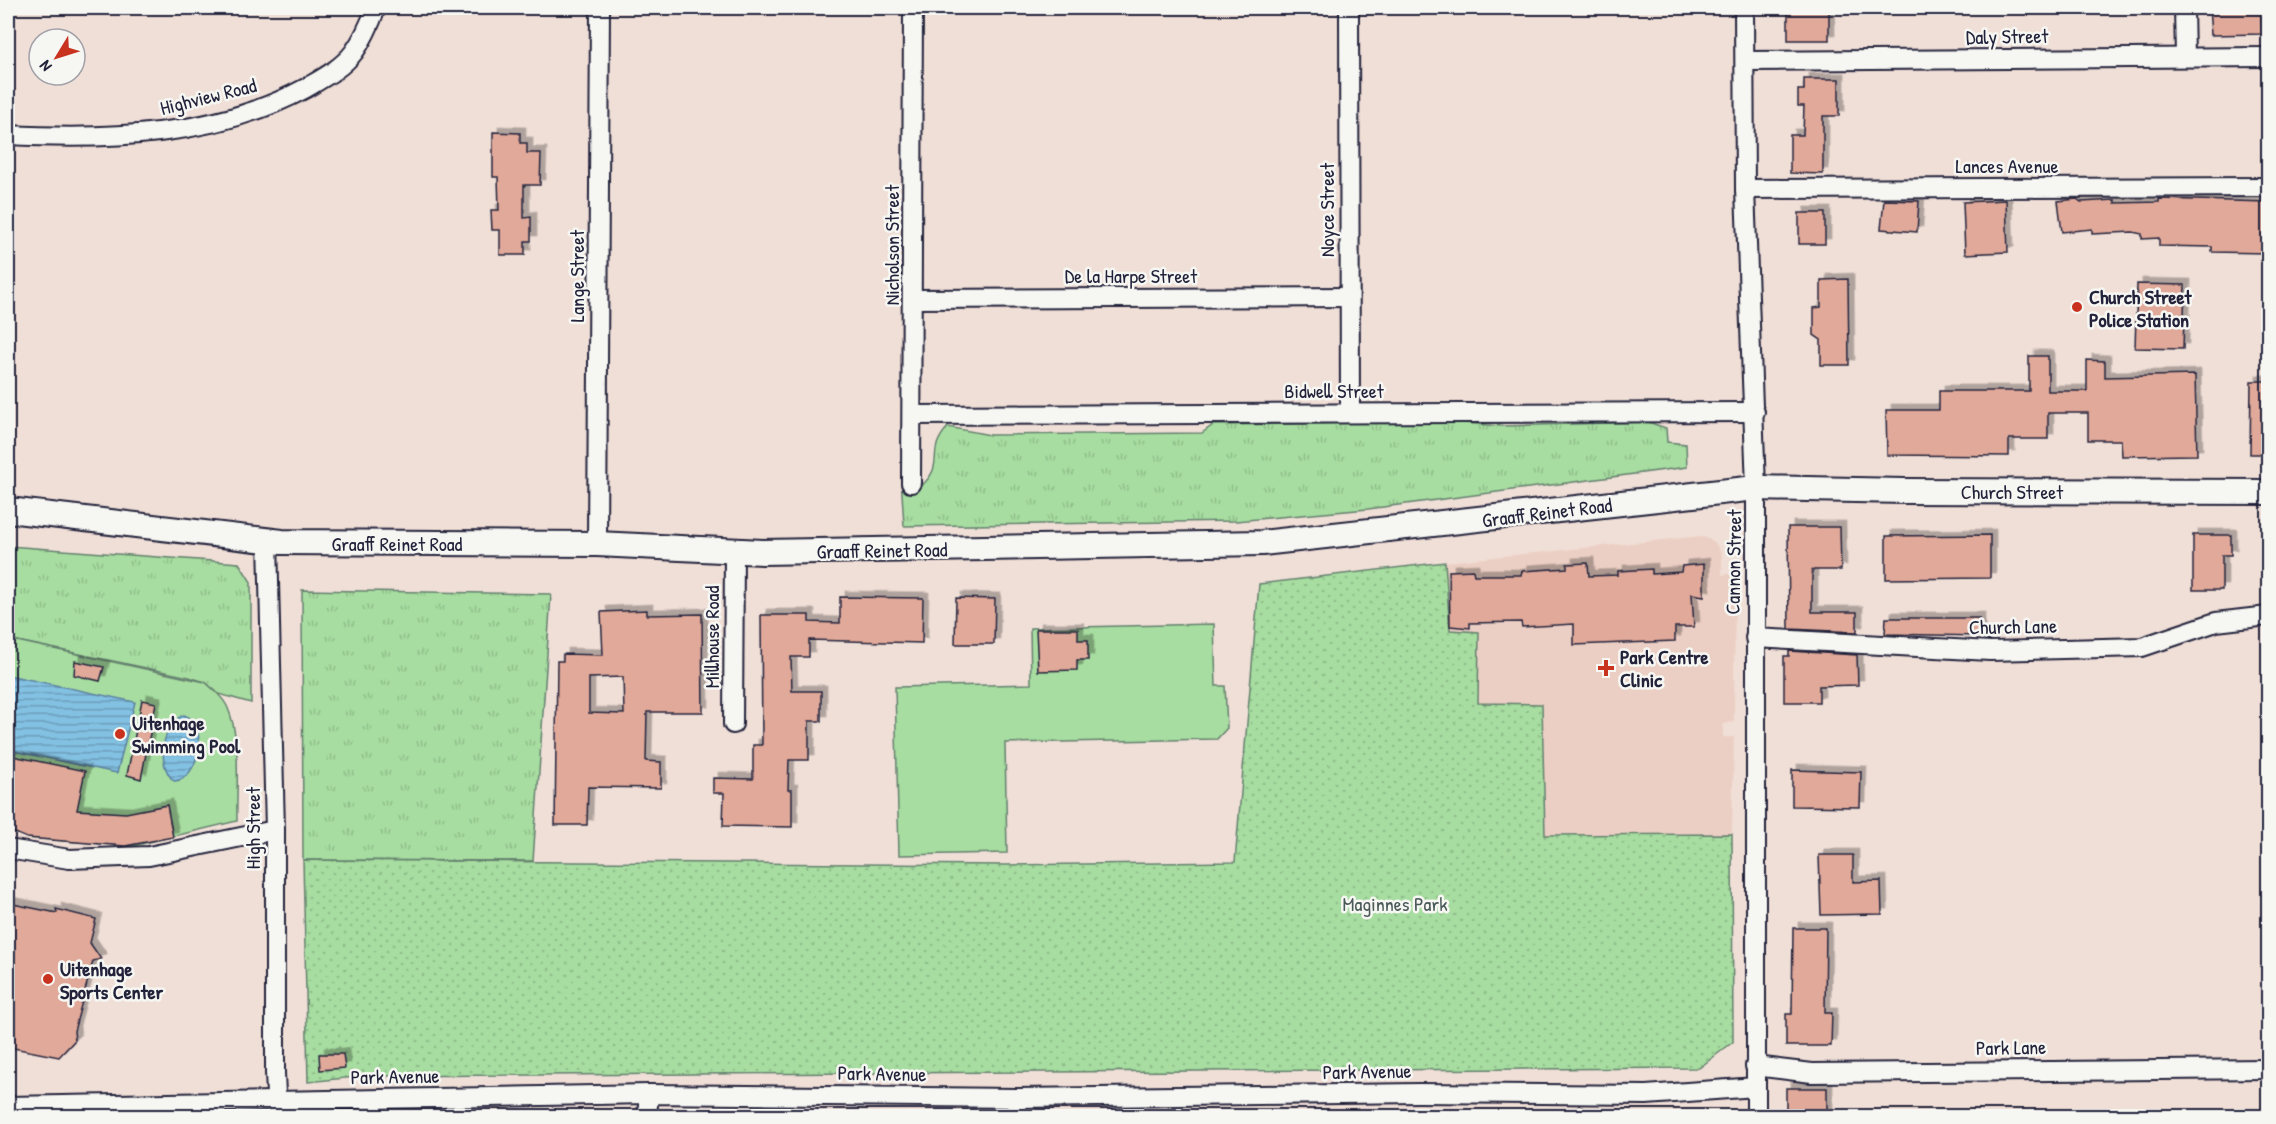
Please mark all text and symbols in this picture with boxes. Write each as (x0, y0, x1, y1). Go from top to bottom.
street label: Daly Street (1966, 22, 2049, 50)
north arrow (27, 27, 87, 87)
text: N (34, 56, 56, 76)
street label: Highview Road (157, 71, 259, 121)
street label: Lances Avenue (1955, 152, 2059, 179)
street label: Noyce Street (1313, 162, 1340, 257)
street label: Nicholson Street (878, 184, 905, 305)
street label: Lange Street (563, 229, 590, 322)
street label: De la Harpe Street (1065, 262, 1198, 289)
place label: Church Street Police Station (2089, 283, 2193, 333)
marker: Church Street Police Station (2070, 300, 2084, 314)
street label: Bidwell Street (1284, 377, 1385, 404)
street label: Church Street (1961, 478, 2064, 505)
street label: Graaff Reinet Road (1480, 491, 1614, 533)
street label: Cannon Street (1719, 508, 1747, 615)
street label: Graaff Reinet Road (332, 530, 463, 557)
street label: Graaff Reinet Road (816, 535, 948, 565)
street label: Millhouse Road (698, 586, 725, 688)
street label: Church Lane (1969, 612, 2057, 640)
place label: Park Centre Clinic (1620, 643, 1709, 693)
marker: Park Centre Clinic (1597, 659, 1615, 677)
place label: Uitenhage Swimming Pool (132, 709, 241, 760)
marker: Uitenhage Swimming Pool (113, 727, 127, 741)
street label: High Street (239, 786, 266, 869)
park label: Maginnes Park (1343, 890, 1447, 917)
place label: Uitenhage Sports Center (60, 955, 163, 1006)
marker: Uitenhage Sports Center (41, 972, 55, 986)
street label: Park Lane (1976, 1033, 2046, 1061)
street label: Park Avenue (1322, 1057, 1412, 1085)
street label: Park Avenue (837, 1059, 927, 1087)
street label: Park Avenue (350, 1062, 440, 1090)

